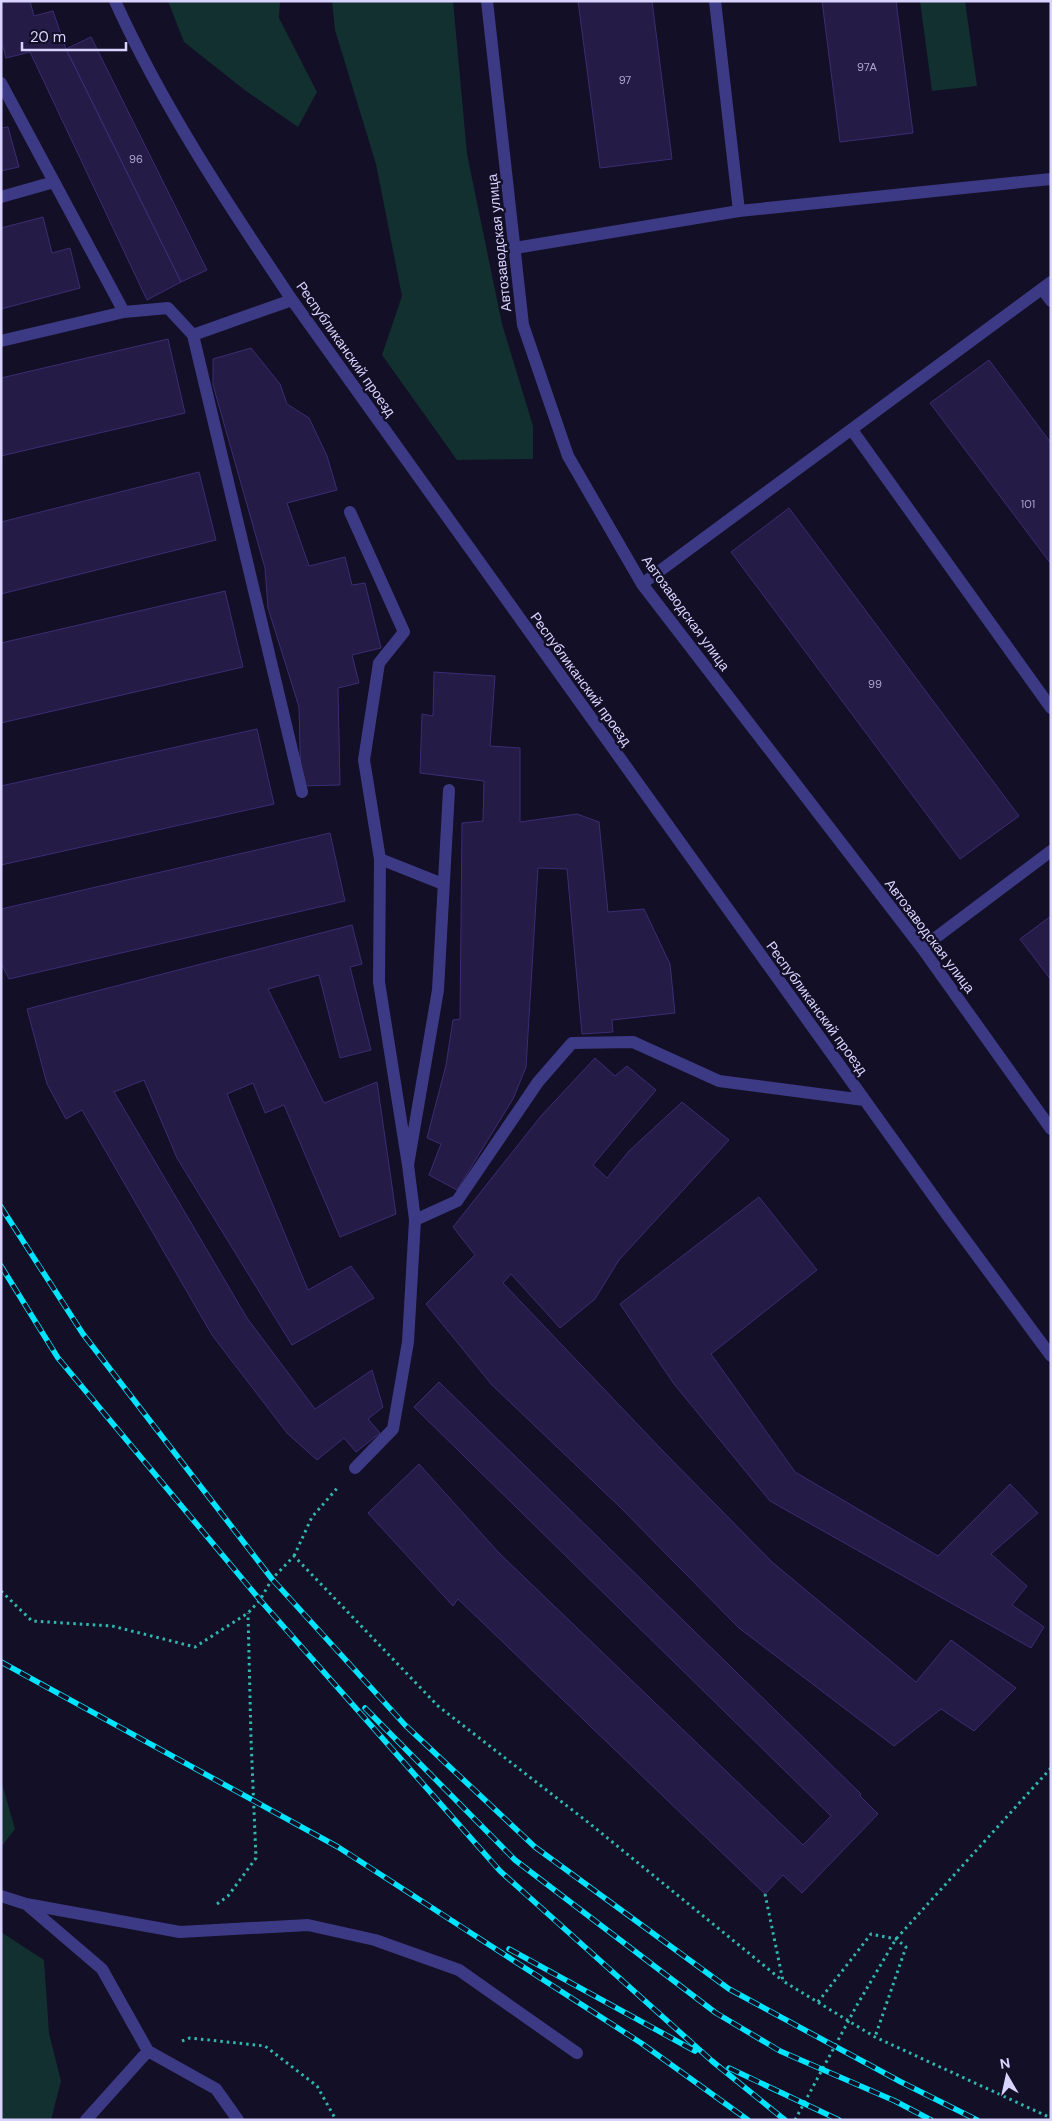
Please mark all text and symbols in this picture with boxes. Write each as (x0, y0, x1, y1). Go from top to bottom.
scale bar (22, 20, 126, 52)
text: 20 m (30, 27, 66, 47)
house number: 97А (857, 60, 878, 74)
house number: 97 (619, 73, 631, 87)
house number: 96 (129, 152, 143, 166)
street label: Автозаводская улица (483, 173, 515, 313)
street label: Республиканский проезд (292, 278, 400, 420)
house number: 101 (1021, 497, 1035, 511)
street label: Автозаводская улица (638, 552, 734, 674)
street label: Республиканский проезд (526, 609, 636, 749)
house number: 99 (868, 677, 882, 691)
street label: Автозаводская улица (881, 875, 979, 997)
street label: Республиканский проезд (762, 938, 872, 1078)
north arrow (982, 2051, 1032, 2101)
text: N (999, 2053, 1011, 2073)

